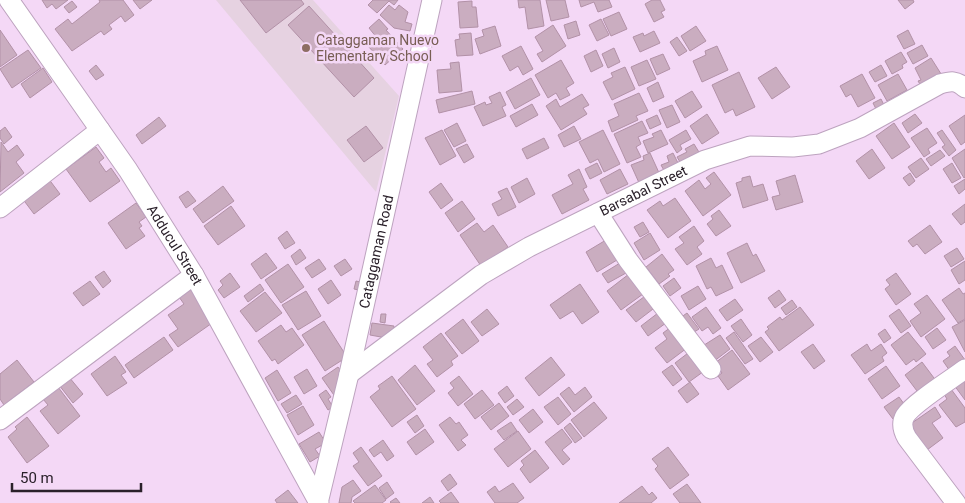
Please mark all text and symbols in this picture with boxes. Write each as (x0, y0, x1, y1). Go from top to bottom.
place label: Cataggaman Nuevo Elementary School (316, 32, 439, 64)
marker: Cataggaman Nuevo Elementary School (300, 42, 312, 54)
street label: Barsabal Street (597, 162, 690, 219)
street label: Cataggaman Road (356, 193, 396, 310)
street label: Adducul Street (144, 202, 206, 288)
scale bar (12, 460, 141, 492)
text: 50 m (20, 469, 54, 487)

